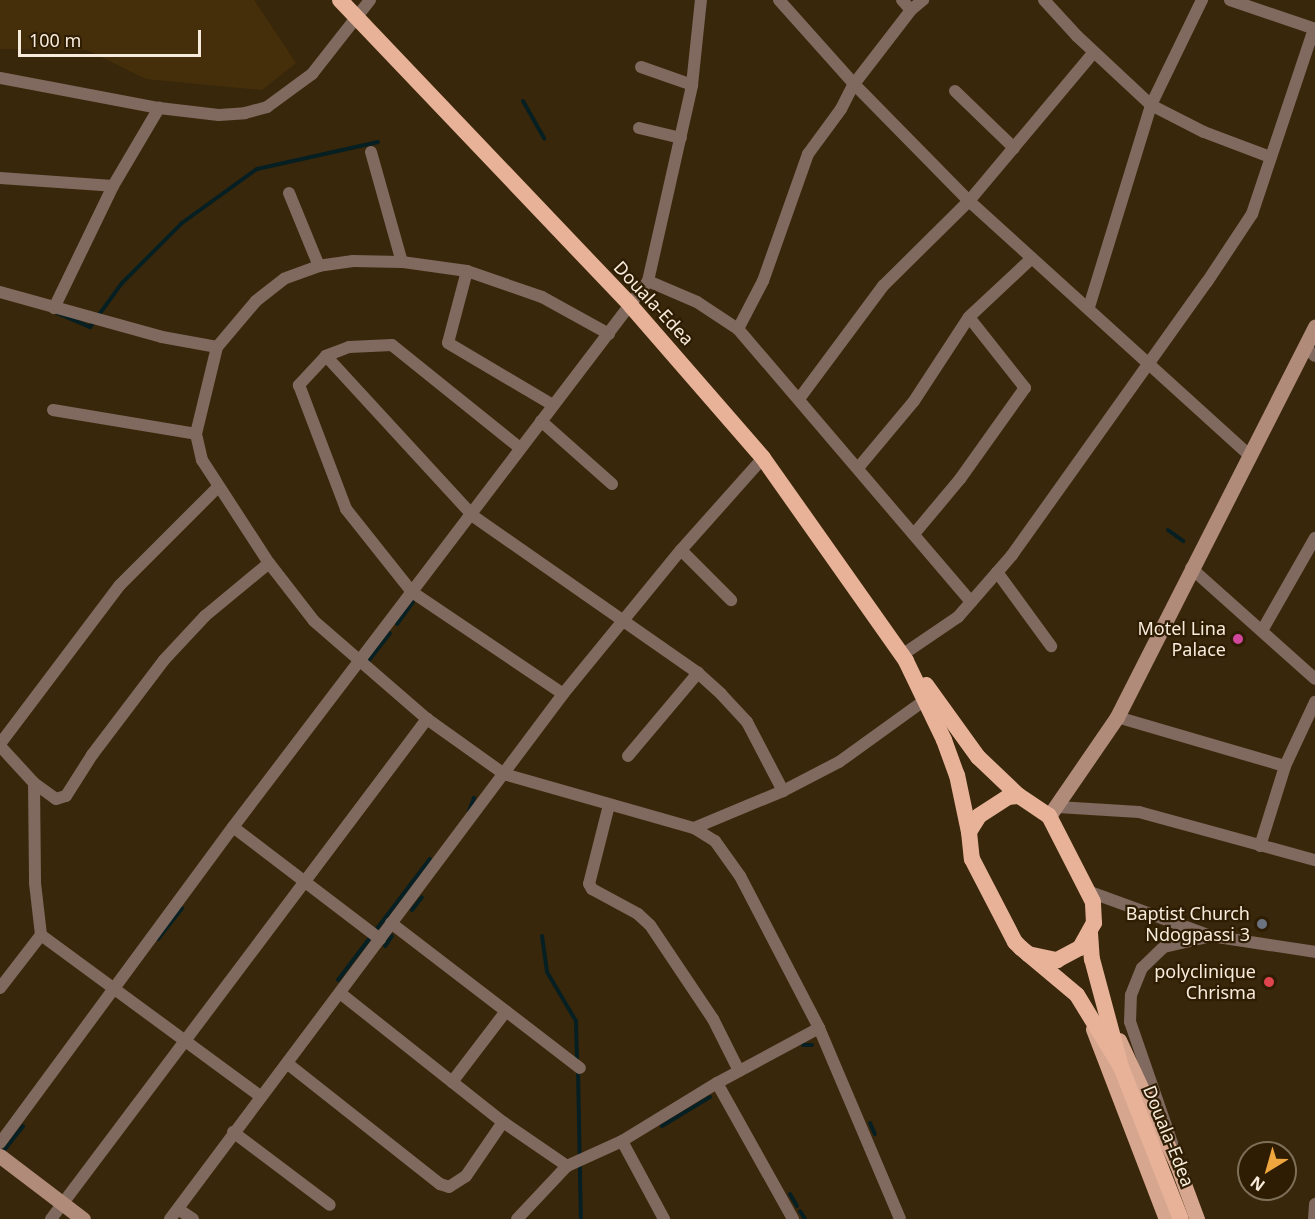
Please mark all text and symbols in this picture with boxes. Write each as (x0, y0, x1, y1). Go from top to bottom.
scale bar (21, 18, 204, 56)
text: 100 m (29, 28, 81, 52)
street label: Douala-Edea (610, 256, 698, 350)
place label: Motel Lina Palace (1138, 618, 1226, 660)
marker: Motel Lina Palace (1231, 632, 1245, 646)
place label: Baptist Church Ndogpassi 3 (1126, 903, 1250, 946)
marker: Baptist Church Ndogpassi 3 (1255, 917, 1269, 931)
place label: polyclinique Chrisma (1154, 961, 1256, 1004)
marker: polyclinique Chrisma (1260, 973, 1278, 991)
street label: Douala-Edea (1139, 1082, 1199, 1190)
north arrow (1237, 1141, 1297, 1201)
text: N (1246, 1171, 1269, 1196)

